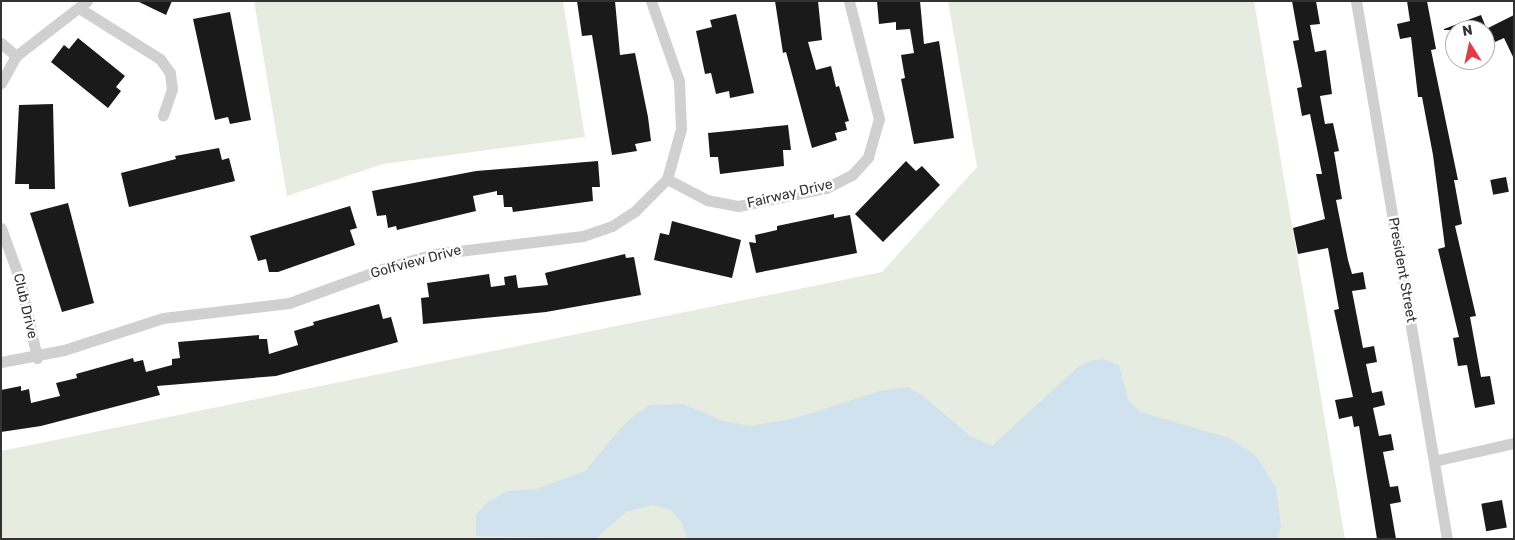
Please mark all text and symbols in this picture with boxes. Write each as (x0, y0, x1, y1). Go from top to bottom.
north arrow (1445, 20, 1495, 70)
text: N (1461, 21, 1474, 40)
street label: Fairway Drive (745, 176, 835, 212)
street label: President Street (1384, 216, 1420, 324)
street label: Golfview Drive (369, 242, 463, 282)
street label: Club Drive (9, 272, 41, 340)

